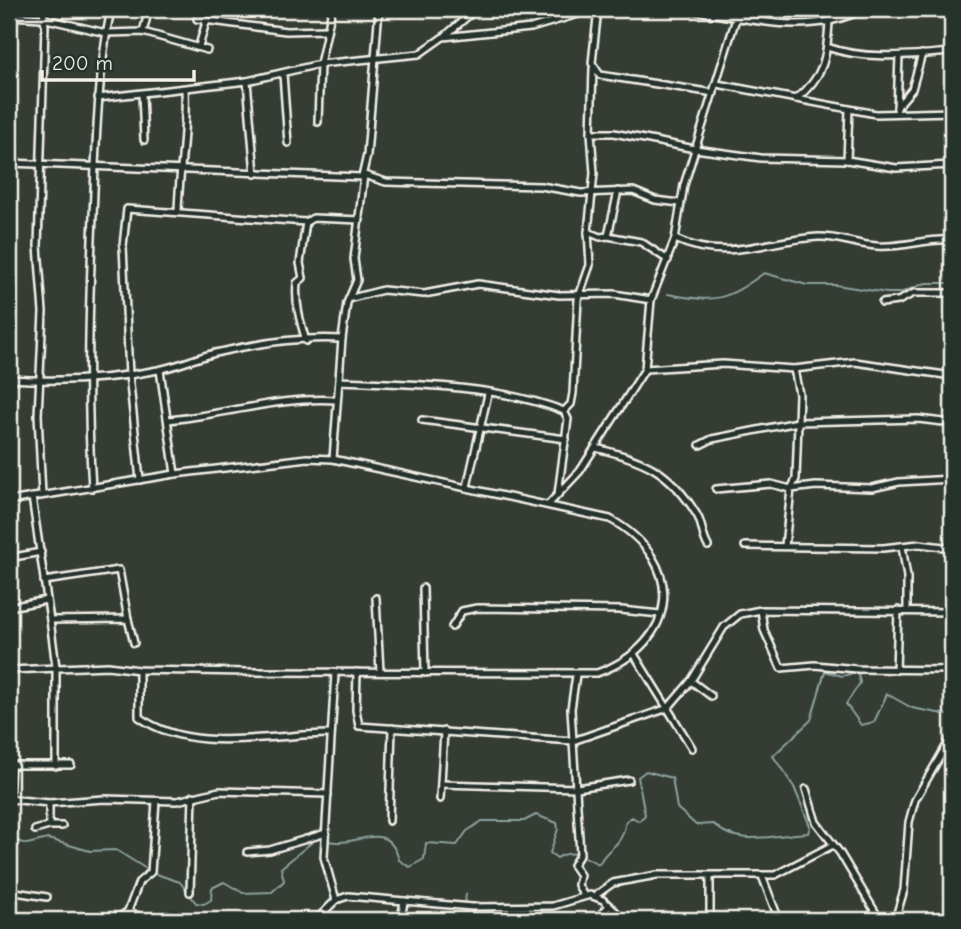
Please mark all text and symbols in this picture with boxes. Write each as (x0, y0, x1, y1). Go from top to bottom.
scale bar (42, 38, 194, 82)
text: 200 m (52, 51, 113, 75)

